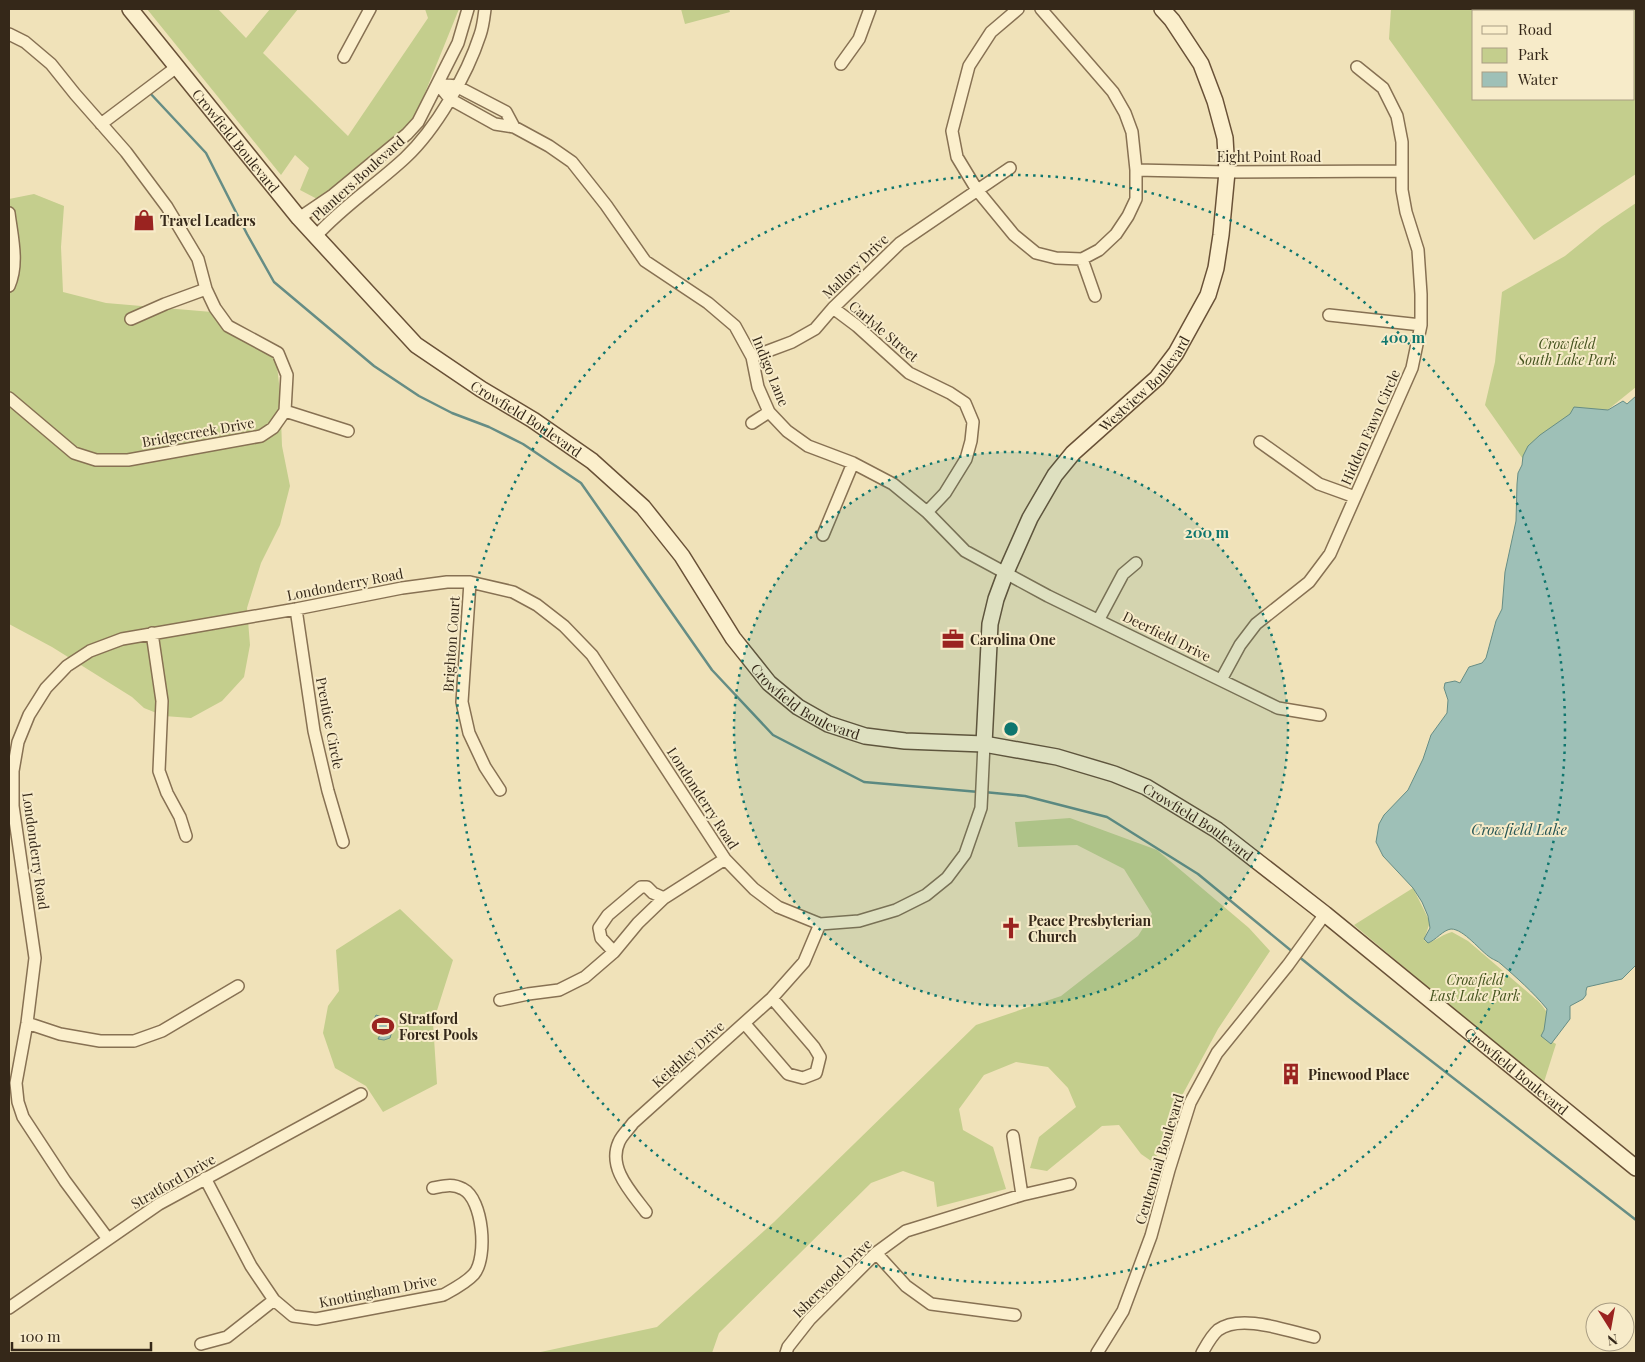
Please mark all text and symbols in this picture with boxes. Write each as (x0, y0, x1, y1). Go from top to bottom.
legend (1472, 10, 1635, 100)
text: Road (1518, 19, 1552, 39)
text: Park (1518, 44, 1550, 64)
text: Water (1517, 69, 1558, 89)
street label: Crowfield Boulevard (188, 84, 284, 196)
street label: Planters Boulevard (308, 131, 408, 225)
street label: Eight Point Road (1217, 147, 1321, 166)
shop icon: Travel Leaders (131, 207, 157, 233)
place label: Travel Leaders (160, 211, 256, 230)
street label: Mallory Drive (818, 230, 892, 302)
street label: Carlyle Street (845, 296, 924, 366)
text: 400 m (1381, 327, 1426, 347)
street label: Westview Boulevard (1094, 332, 1193, 436)
street label: Indigo Lane (748, 333, 794, 409)
park label: Crowfield South Lake Park (1516, 334, 1617, 369)
street label: Hidden Fawn Circle (1336, 366, 1404, 488)
street label: Crowfield Boulevard (467, 375, 586, 461)
street label: Bridgecreek Drive (140, 413, 256, 451)
text: 200 m (1185, 522, 1230, 542)
street label: Londonderry Road (285, 563, 405, 605)
street label: Brighton Court (438, 595, 464, 692)
street label: Deerfield Drive (1120, 606, 1214, 666)
office icon: Carolina One (940, 626, 966, 652)
place label: Carolina One (970, 630, 1056, 649)
street label: Crowfield Boulevard (747, 659, 863, 743)
street label: Prentice Circle (312, 675, 348, 771)
centre of rings (1002, 720, 1020, 738)
street label: Londonderry Road (663, 743, 743, 853)
street label: Crowfield Boulevard (1140, 778, 1257, 864)
street label: Londonderry Road (18, 791, 54, 911)
water label: Crowfield Lake (1471, 819, 1567, 839)
place label: Peace Presbyterian Church (1028, 911, 1151, 946)
church icon: Peace Presbyterian Church (998, 915, 1024, 941)
park label: Crowfield East Lake Park (1429, 970, 1520, 1005)
place label: Stratford Forest Pools (399, 1009, 478, 1044)
sports icon: Stratford Forest Pools (370, 1013, 396, 1039)
street label: Keighley Drive (648, 1016, 728, 1092)
street label: Crowfield Boulevard (1461, 1023, 1573, 1119)
building icon: Pinewood Place (1278, 1061, 1304, 1087)
place label: Pinewood Place (1308, 1065, 1410, 1084)
street label: Centennial Boulevard (1130, 1091, 1188, 1227)
street label: Stratford Drive (127, 1149, 219, 1213)
street label: Isherwood Drive (788, 1234, 876, 1322)
street label: Knottingham Drive (317, 1270, 439, 1312)
north arrow (1585, 1302, 1635, 1352)
scale bar (12, 1320, 151, 1352)
text: 100 m (20, 1326, 61, 1346)
text: N (1606, 1330, 1619, 1351)

